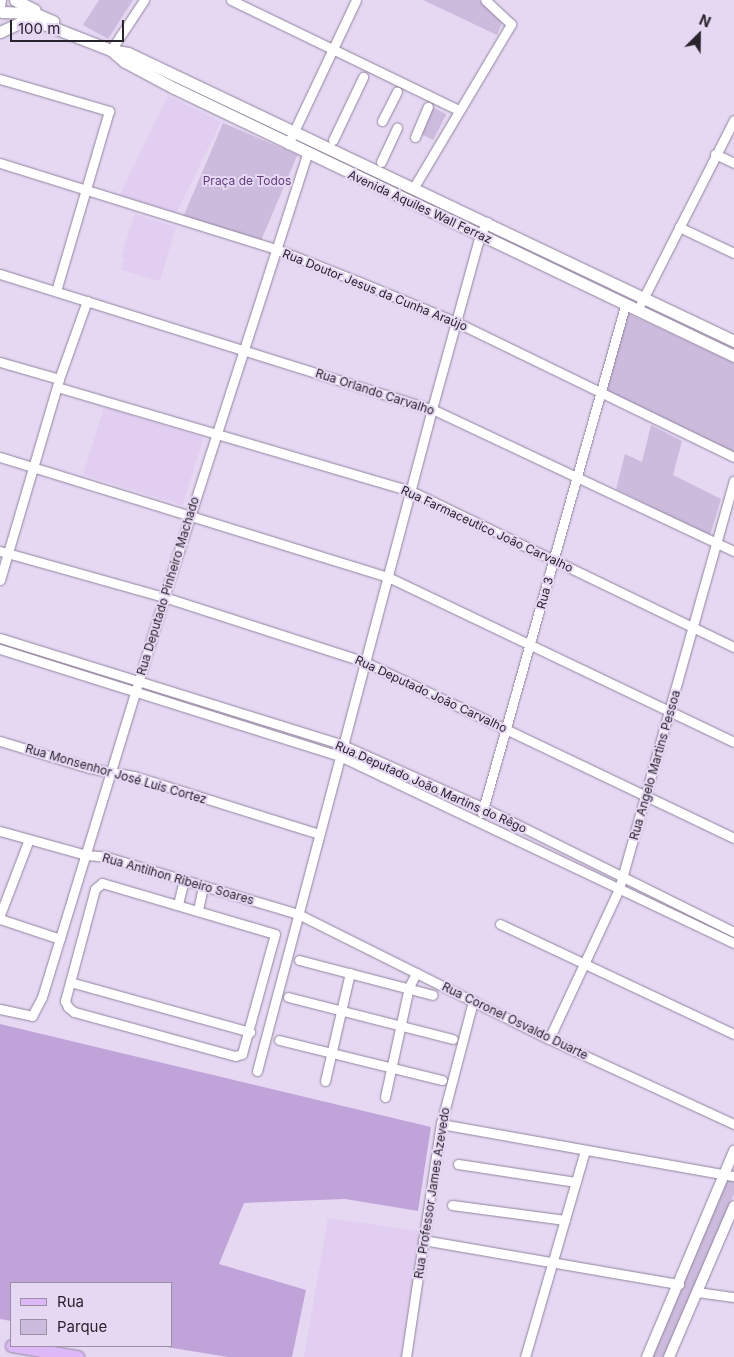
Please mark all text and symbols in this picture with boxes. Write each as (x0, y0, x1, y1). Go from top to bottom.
scale bar (12, 10, 126, 42)
north arrow (674, 10, 724, 60)
text: N (697, 11, 713, 31)
text: 100 m (18, 19, 60, 38)
street label: Avenida Aquiles Wall Ferraz (346, 167, 494, 247)
park label: Praça de Todos (203, 174, 291, 188)
street label: Rua Doutor Jesus da Cunha Araújo (280, 246, 470, 334)
street label: Rua Orlando Carvalho (314, 366, 436, 418)
street label: Rua Farmaceutico João Carvalho (399, 483, 575, 575)
street label: Rua Deputado Pinheiro Machado (134, 495, 202, 677)
street label: Rua 3 (534, 576, 556, 610)
street label: Rua Deputado João Carvalho (353, 652, 509, 736)
street label: Rua Angelo Martins Pessoa (627, 688, 683, 842)
street label: Rua Deputado João Martins do Rêgo (333, 738, 529, 836)
street label: Rua Monsenhor José Luis Cortez (24, 741, 208, 807)
street label: Rua Antilhon Ribeiro Soares (101, 850, 255, 908)
street label: Rua Coronel Osvaldo Duarte (440, 979, 590, 1063)
street label: Rua Professor James Azevedo (411, 1106, 453, 1280)
legend (10, 1282, 172, 1347)
text: Rua (57, 1292, 84, 1311)
text: Parque (57, 1317, 107, 1336)

